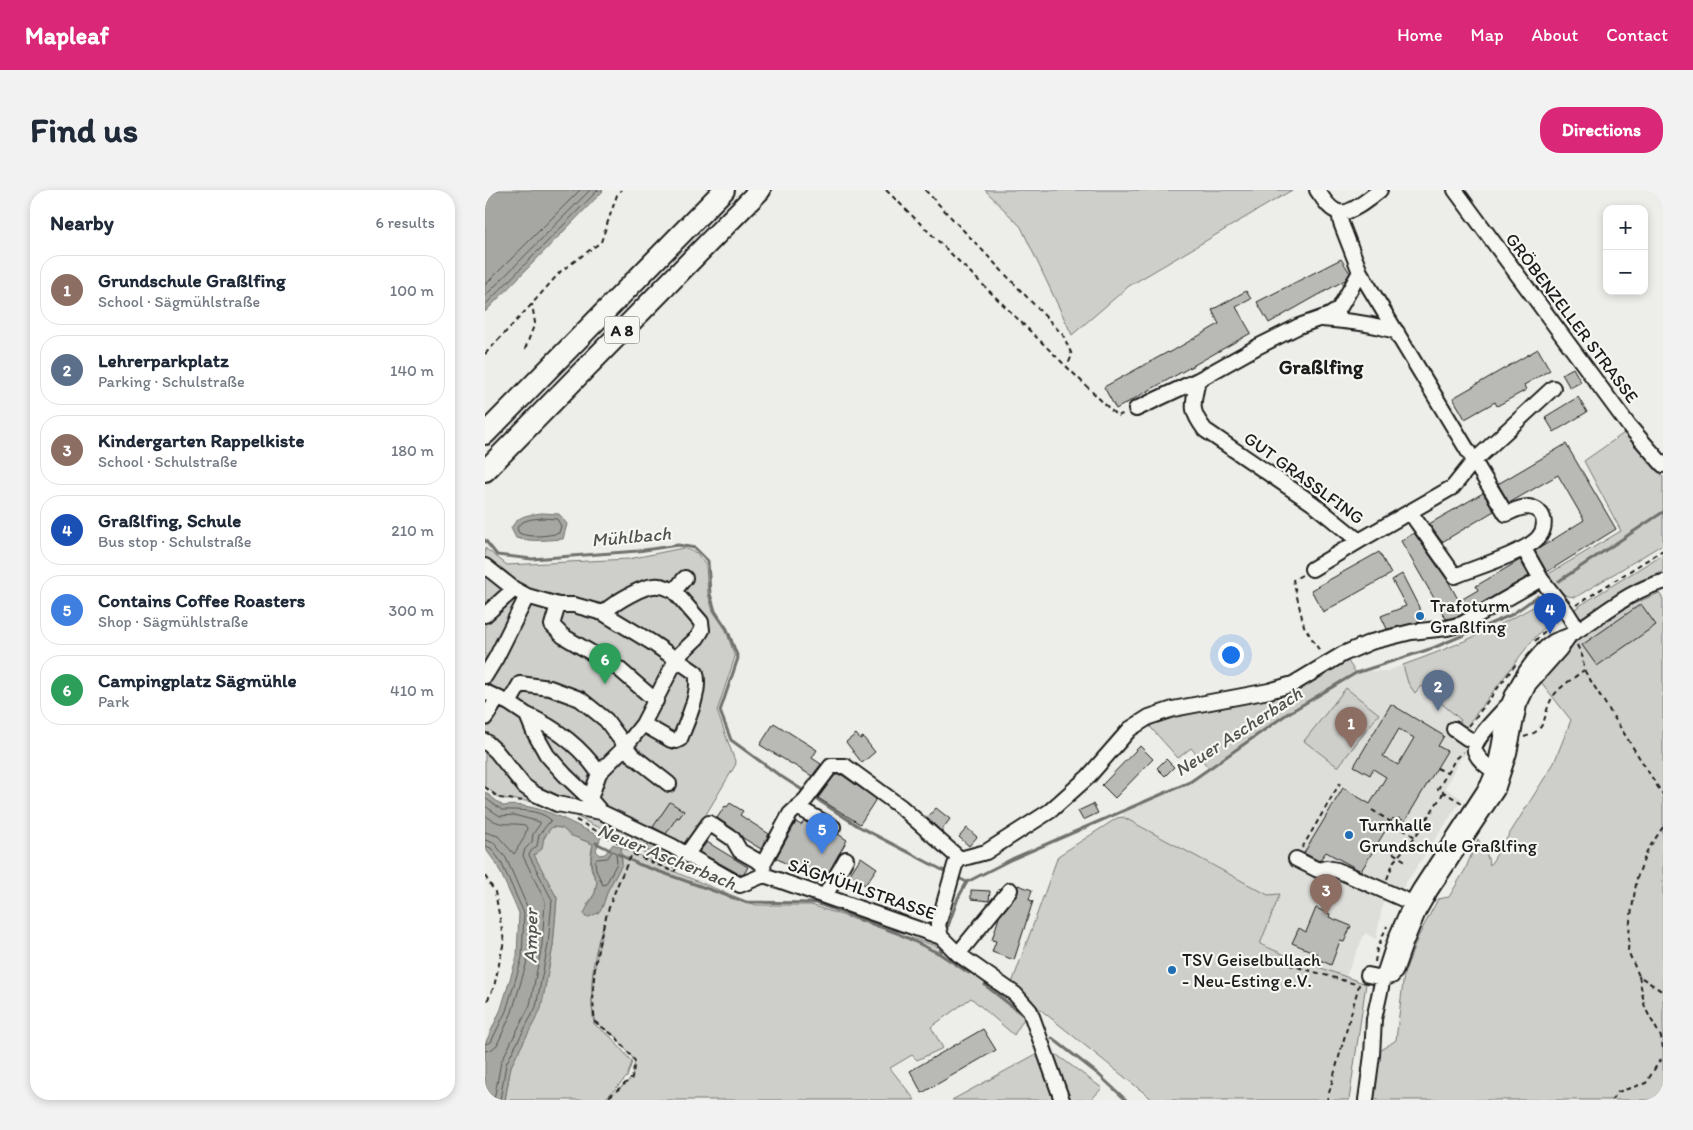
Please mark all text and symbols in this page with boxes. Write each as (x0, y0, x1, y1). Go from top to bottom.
text: Mapleaf (25, 21, 109, 50)
text: Home (1397, 24, 1443, 46)
text: Map (1471, 24, 1504, 46)
text: About (1532, 24, 1578, 46)
text: Contact (1606, 24, 1668, 46)
button: Directions (1540, 107, 1663, 153)
text: Find us (30, 109, 138, 151)
map controls (1603, 205, 1648, 295)
button: + (1603, 205, 1648, 250)
text: Nearby (50, 210, 114, 235)
text: 6 results (375, 213, 435, 232)
street label: GRÖBENZELLER STRASSE (1501, 229, 1643, 407)
button: − (1603, 250, 1648, 295)
text: Grundschule Graßlfing (98, 269, 286, 292)
text: 1 (63, 281, 71, 300)
text: 100 m (390, 281, 434, 300)
text: School · Sägmühlstraße (98, 292, 260, 311)
road number: A 8 (605, 316, 639, 344)
text: Lehrerparkplatz (98, 349, 229, 372)
district label: Graßlfing (1279, 355, 1364, 380)
text: 2 (63, 361, 71, 380)
text: 140 m (390, 361, 434, 380)
text: Parking · Schulstraße (98, 372, 245, 391)
street label: GUT GRASSLFING (1240, 427, 1368, 529)
text: Kindergarten Rappelkiste (98, 429, 305, 452)
text: 3 (63, 441, 71, 460)
text: 180 m (391, 441, 434, 460)
text: School · Schulstraße (98, 452, 237, 471)
text: Graßlfing, Schule (98, 509, 241, 532)
text: 4 (62, 521, 72, 540)
text: 210 m (391, 521, 434, 540)
water label: Mühlbach (590, 522, 672, 551)
text: Bus stop · Schulstraße (98, 532, 252, 551)
text: Contains Coffee Roasters (98, 589, 305, 612)
pin: 4 (1534, 593, 1566, 634)
place label: Trafoturm Graßlfing (1430, 595, 1510, 638)
text: 5 (63, 601, 71, 620)
text: 300 m (389, 601, 434, 620)
marker: Trafoturm Graßlfing (1414, 610, 1426, 622)
text: Shop · Sägmühlstraße (98, 612, 248, 631)
your location (1218, 642, 1244, 668)
pin: 6 (589, 643, 621, 684)
text: Campingplatz Sägmühle (98, 669, 296, 692)
pin: 2 (1422, 670, 1454, 711)
text: 6 (63, 681, 71, 700)
text: 410 m (390, 681, 434, 700)
water label: Neuer Ascherbach (1170, 682, 1306, 781)
text: Park (98, 692, 129, 711)
pin: 1 (1335, 707, 1367, 748)
pin: 5 (806, 813, 838, 854)
place label: Turnhalle Grundschule Graßlfing (1359, 814, 1538, 857)
water label: Neuer Ascherbach (594, 818, 740, 895)
marker: Turnhalle Grundschule Graßlfing (1343, 829, 1355, 841)
street label: SÄGMÜHLSTRASSE (785, 853, 939, 925)
pin: 3 (1310, 874, 1342, 915)
water label: Amper (519, 906, 543, 963)
place label: TSV Geiselbullach - Neu-Esting e.V. (1182, 949, 1321, 992)
marker: TSV Geiselbullach - Neu-Esting e.V. (1166, 964, 1178, 976)

